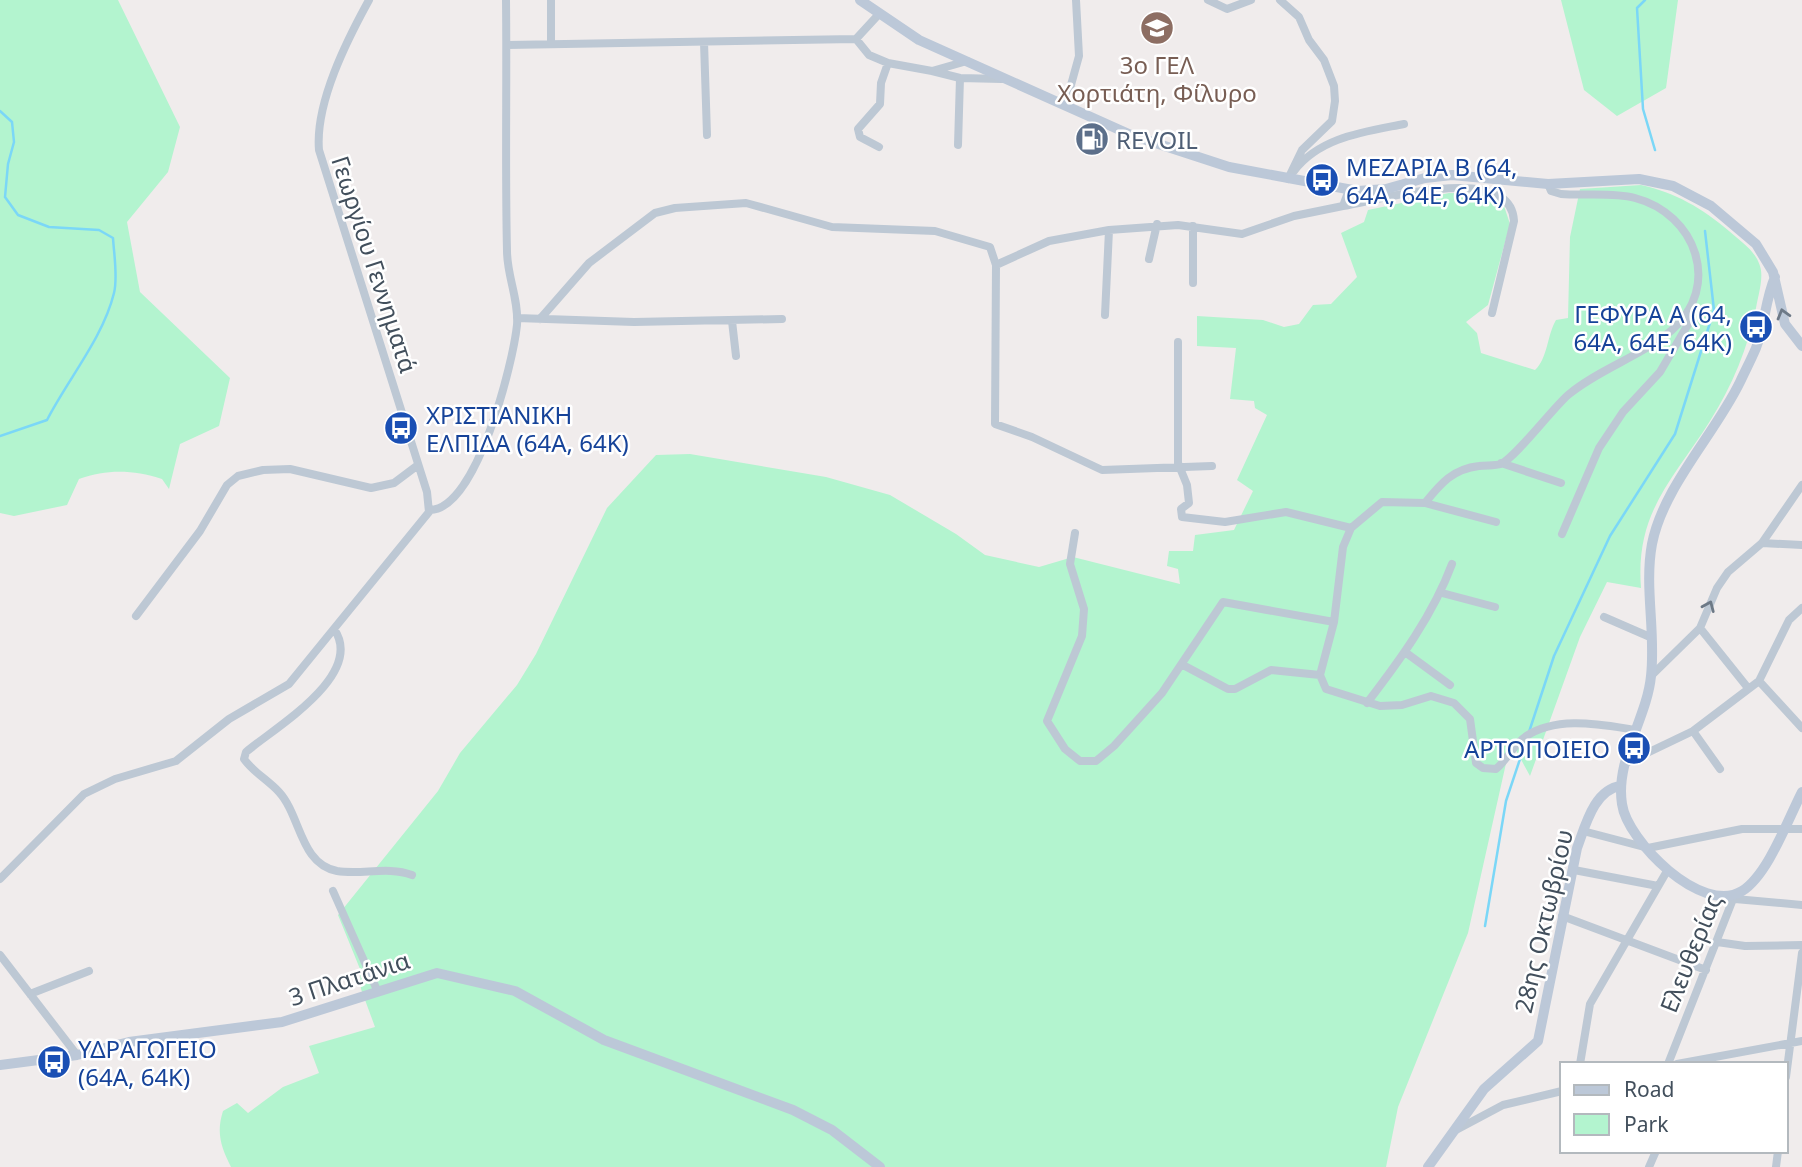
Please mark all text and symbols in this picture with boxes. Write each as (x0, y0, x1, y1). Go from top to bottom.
school or university icon: 3ο ΓΕΛ Χορτιάτη, Φίλυρο (1138, 9, 1176, 47)
place label: 3ο ΓΕΛ Χορτιάτη, Φίλυρο (1057, 48, 1257, 109)
fuel station icon: REVOIL (1073, 120, 1111, 158)
place label: REVOIL (1116, 123, 1198, 156)
place label: ΜΕΖΑΡΙΑ B (64, 64Α, 64Ε, 64Κ) (1346, 150, 1517, 211)
street label: Γεωργίου Γεννηματά (324, 151, 426, 377)
bus stop icon: ΜΕΖΑΡΙΑ B (64, 64Α, 64Ε, 64Κ) (1303, 161, 1341, 199)
place label: ΓΕΦΥΡΑ A (64, 64Α, 64Ε, 64Κ) (1574, 297, 1732, 358)
bus stop icon: ΓΕΦΥΡΑ A (64, 64Α, 64Ε, 64Κ) (1737, 308, 1775, 346)
one-way arrow (1777, 308, 1791, 320)
place label: ΧΡΙΣΤΙΑΝΙΚΗ ΕΛΠΙΔΑ (64Α, 64Κ) (426, 398, 629, 459)
bus stop icon: ΧΡΙΣΤΙΑΝΙΚΗ ΕΛΠΙΔΑ (64Α, 64Κ) (382, 409, 420, 447)
one-way arrow (1701, 600, 1715, 613)
bus stop icon: ΑΡΤΟΠΟΙΕΙΟ (1615, 729, 1653, 767)
place label: ΑΡΤΟΠΟΙΕΙΟ (1464, 732, 1610, 765)
street label: 28ης Οκτωβρίου (1506, 826, 1580, 1016)
street label: Ελευθερίας (1651, 889, 1729, 1017)
street label: 3 Πλατάνια (284, 943, 414, 1013)
place label: ΥΔΡΑΓΩΓΕΙΟ (64Α, 64Κ) (78, 1032, 217, 1093)
bus stop icon: ΥΔΡΑΓΩΓΕΙΟ (64Α, 64Κ) (35, 1043, 73, 1081)
legend (1560, 1062, 1788, 1153)
text: Road (1624, 1075, 1674, 1103)
text: Park (1624, 1110, 1669, 1138)

